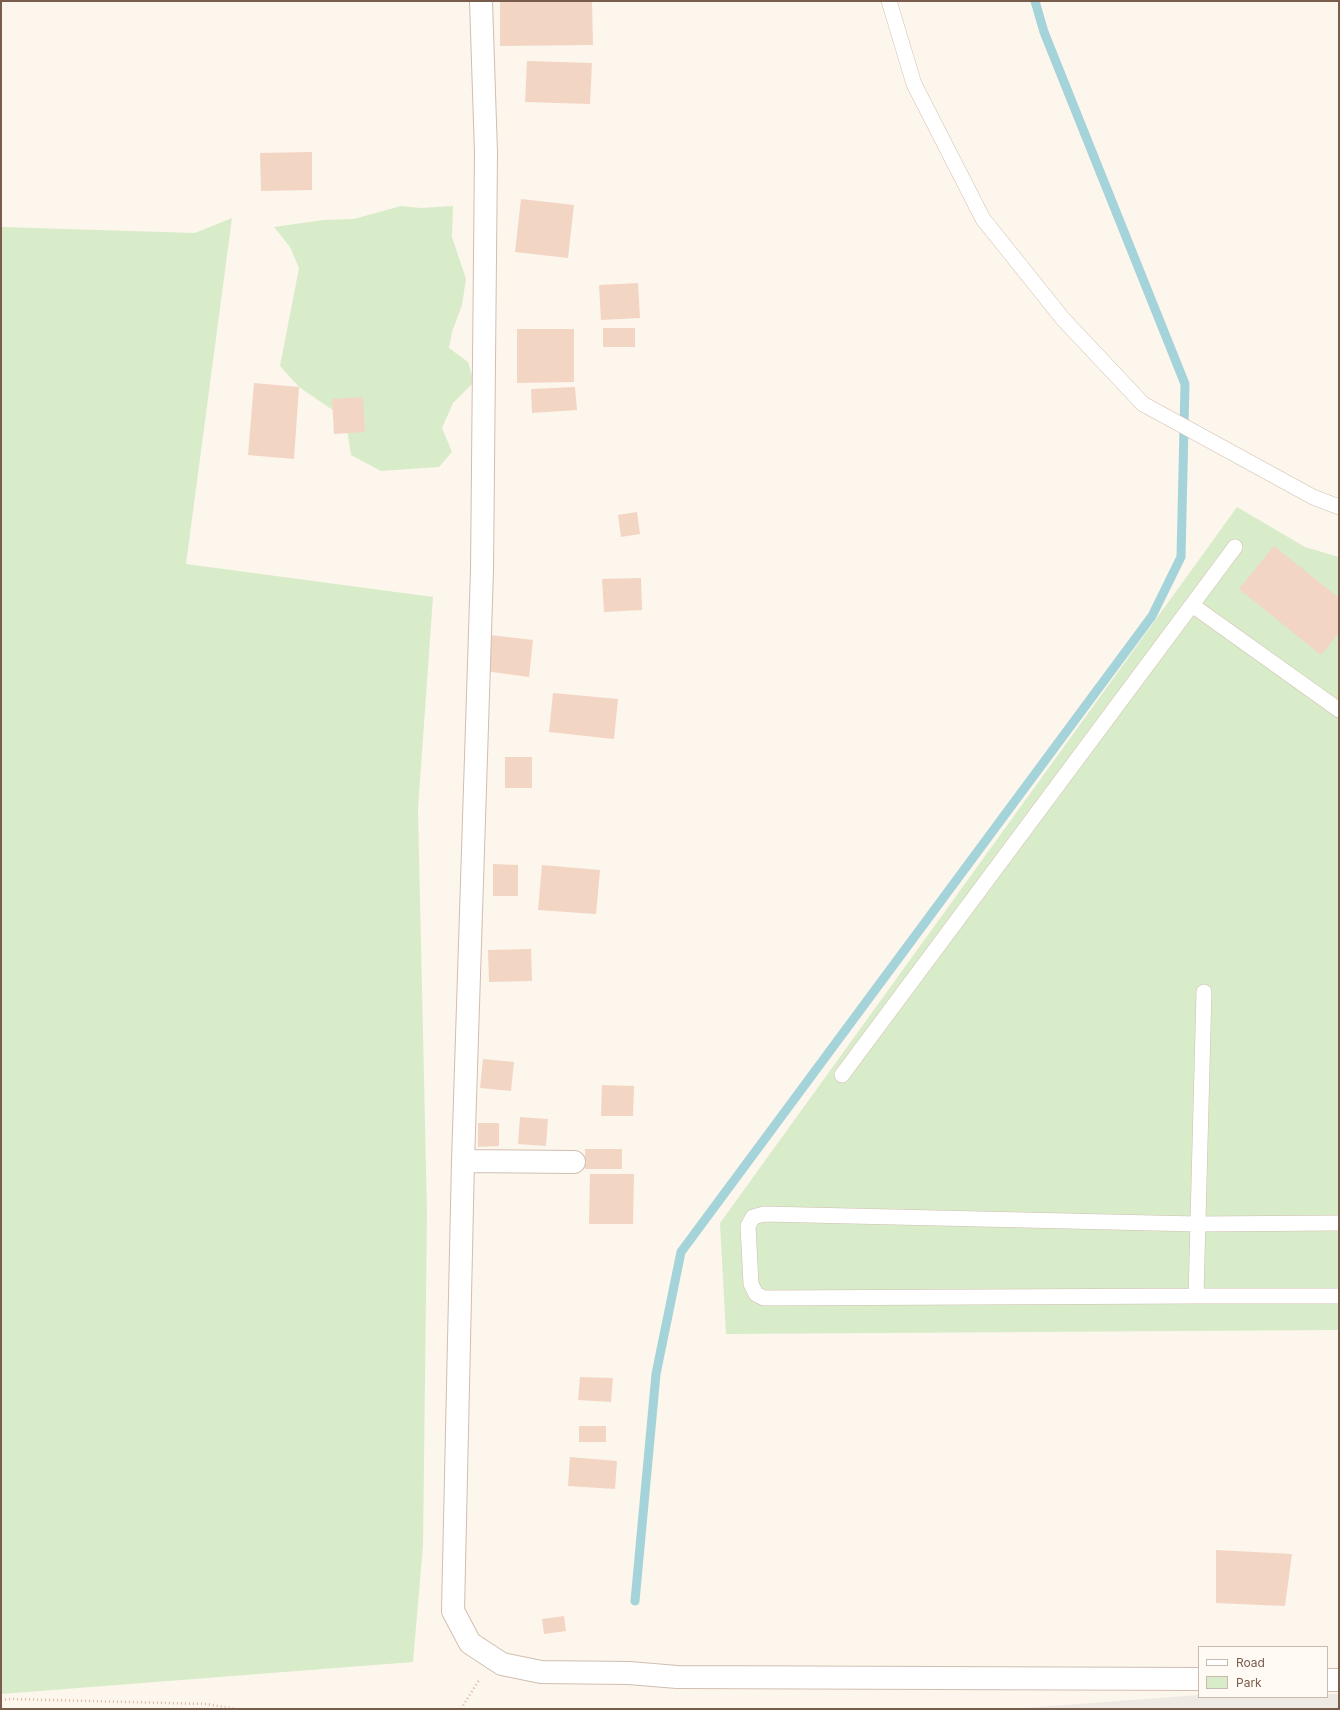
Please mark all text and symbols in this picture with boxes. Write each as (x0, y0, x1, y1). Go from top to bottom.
legend (1198, 1646, 1328, 1698)
text: Road (1236, 1655, 1265, 1670)
text: Park (1236, 1675, 1262, 1690)

